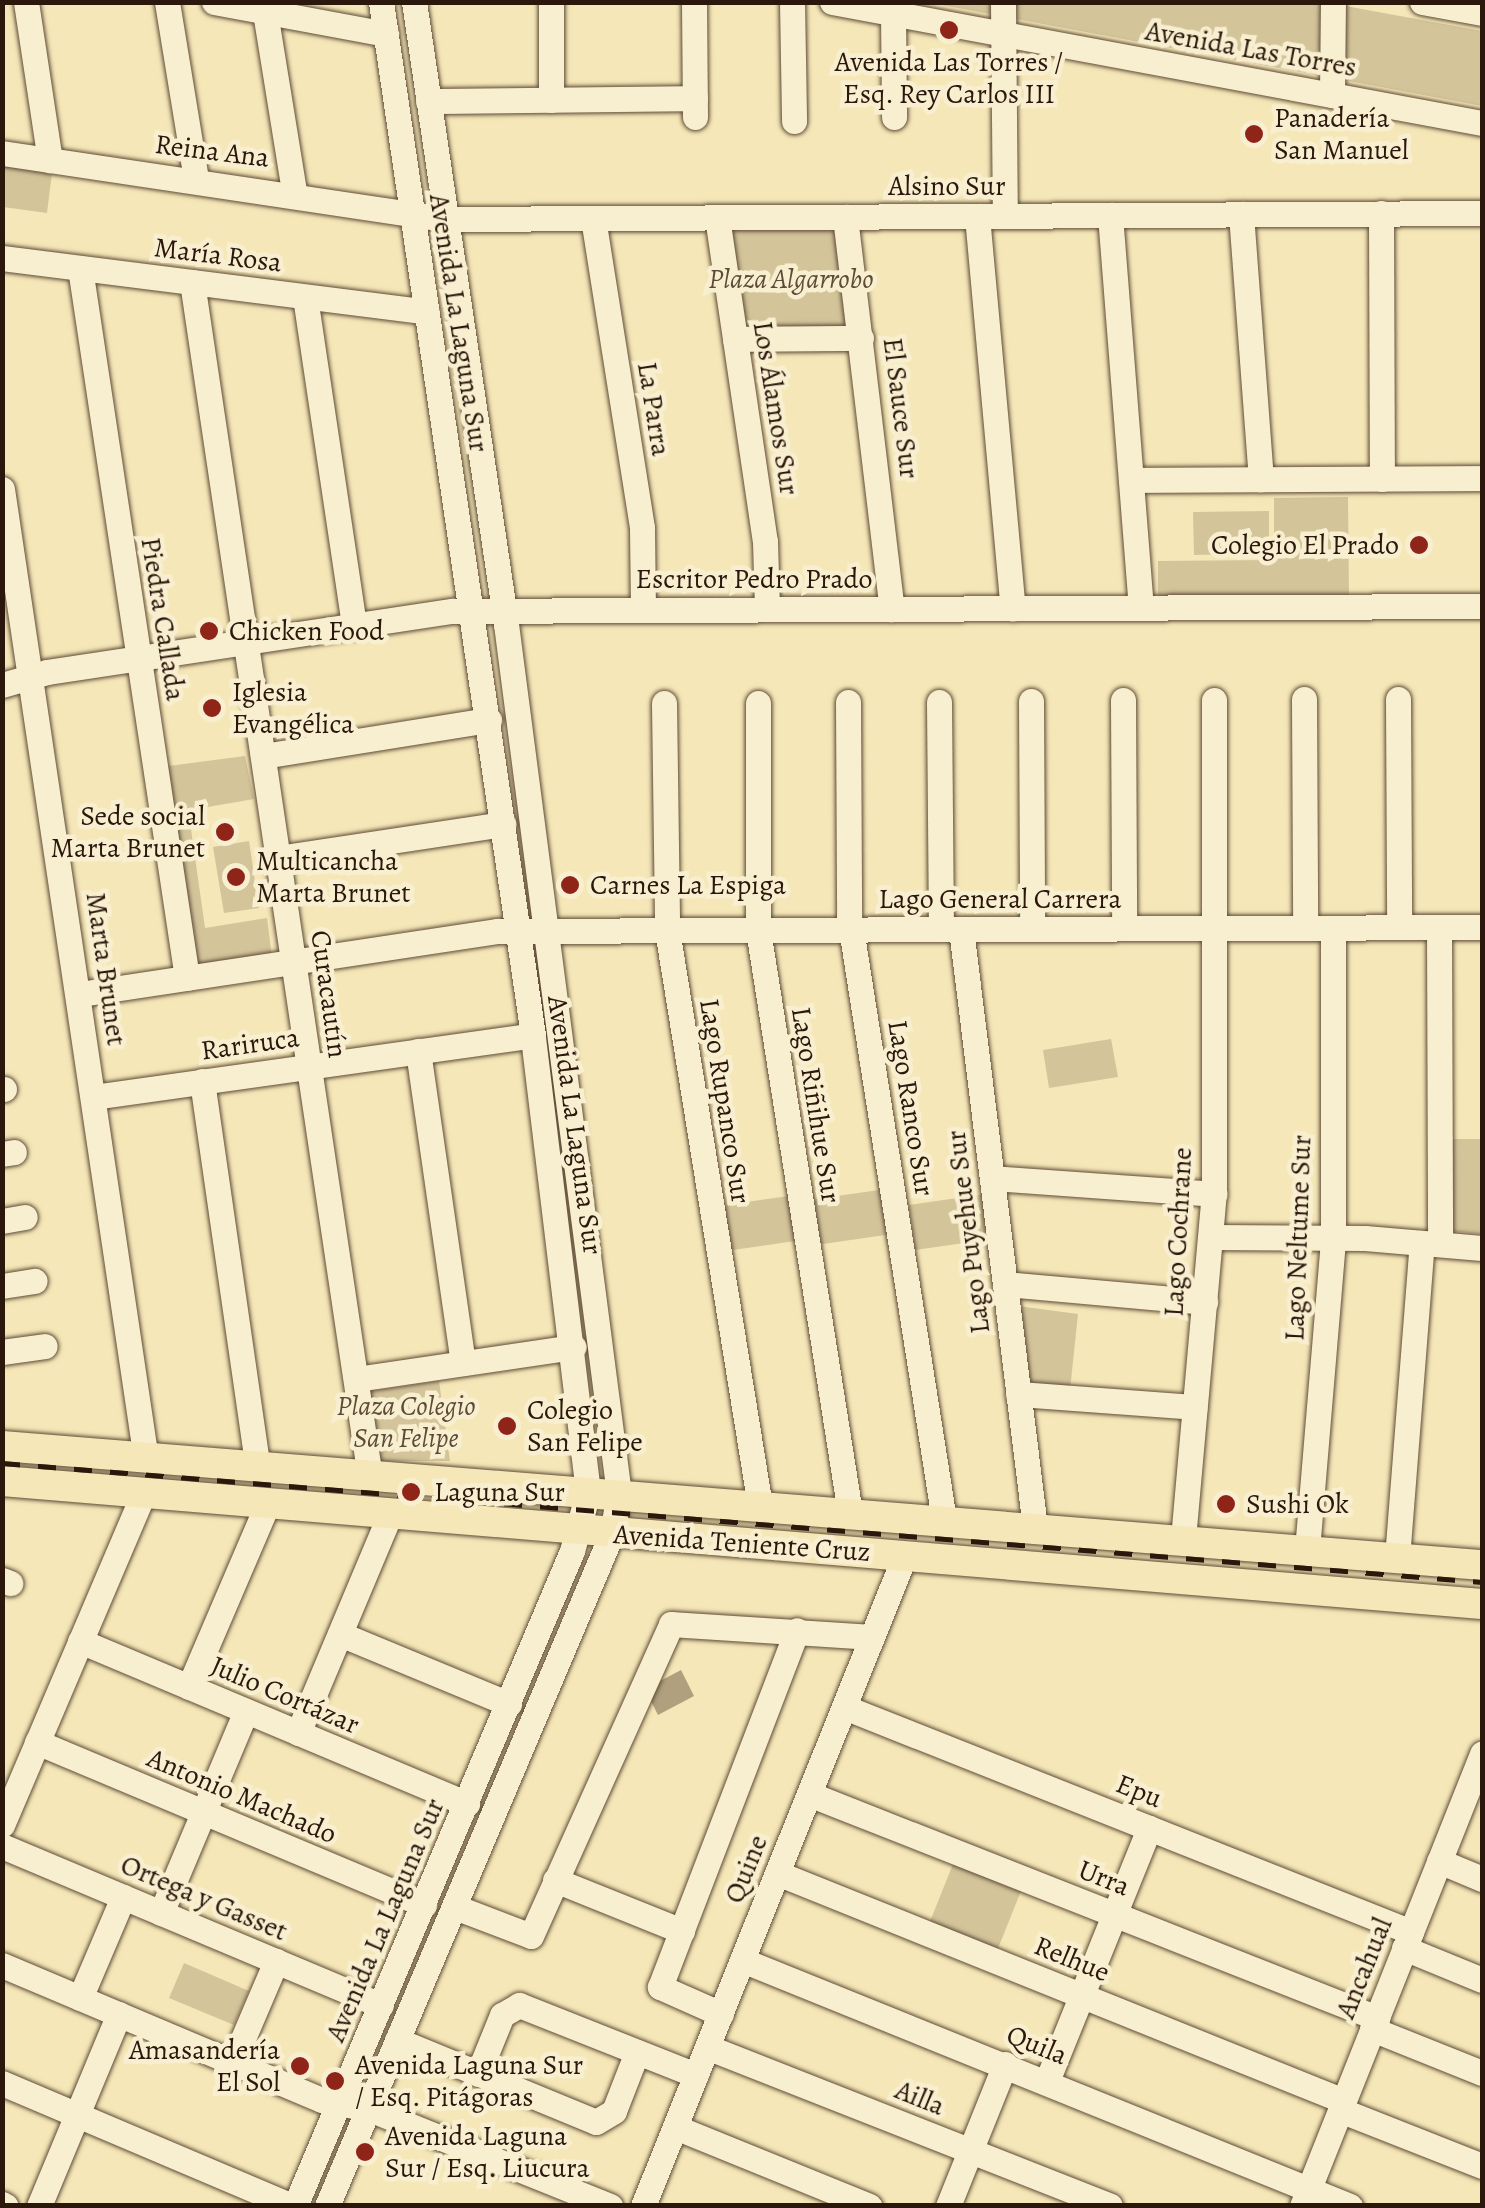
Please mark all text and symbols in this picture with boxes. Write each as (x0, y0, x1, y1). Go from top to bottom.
street label: Avenida Las Torres (1143, 14, 1359, 84)
marker: Avenida Las Torres / Esq. Rey Carlos III (938, 19, 960, 41)
place label: Avenida Las Torres / Esq. Rey Carlos III (835, 45, 1063, 111)
place label: Panadería San Manuel (1274, 101, 1409, 167)
marker: Panadería San Manuel (1243, 123, 1265, 145)
street label: Reina Ana (153, 127, 271, 175)
street label: Alsino Sur (888, 169, 1006, 203)
street label: Avenida La Laguna Sur (422, 191, 496, 455)
street label: María Rosa (152, 231, 284, 279)
park label: Plaza Algarrobo (708, 262, 874, 296)
street label: Los Álamos Sur (746, 319, 806, 497)
street label: El Sauce Sur (876, 336, 926, 480)
street label: La Parra (630, 359, 678, 459)
place label: Colegio El Prado (1211, 528, 1399, 562)
marker: Colegio El Prado (1408, 534, 1430, 556)
street label: Piedra Callada (133, 535, 193, 703)
street label: Escritor Pedro Prado (635, 562, 873, 596)
place label: Chicken Food (229, 614, 384, 648)
marker: Chicken Food (198, 620, 220, 642)
place label: Iglesia Evangélica (232, 675, 354, 741)
marker: Iglesia Evangélica (201, 697, 223, 719)
place label: Sede social Marta Brunet (51, 799, 205, 865)
marker: Sede social Marta Brunet (214, 821, 236, 843)
place label: Multicancha Marta Brunet (256, 844, 410, 910)
marker: Multicancha Marta Brunet (225, 866, 247, 888)
place label: Carnes La Espiga (590, 868, 786, 902)
marker: Carnes La Espiga (559, 874, 581, 896)
street label: Lago General Carrera (879, 882, 1121, 916)
street label: Marta Brunet (79, 890, 133, 1048)
street label: Curacautín (303, 928, 355, 1060)
street label: Avenida La Laguna Sur (540, 993, 610, 1257)
street label: Lago Rupanco Sur (692, 996, 758, 1206)
street label: Lago Riñihue Sur (784, 1005, 848, 1205)
street label: Lago Ranco Sur (881, 1018, 941, 1198)
street label: Rariruca (199, 1020, 301, 1068)
street label: Lago Puyehue Sur (939, 1128, 997, 1336)
street label: Lago Neltume Sur (1278, 1134, 1318, 1342)
street label: Lago Cochrane (1157, 1146, 1199, 1318)
park label: Plaza Colegio San Felipe (336, 1389, 476, 1455)
place label: Colegio San Felipe (527, 1393, 643, 1459)
marker: Colegio San Felipe (496, 1415, 518, 1437)
place label: Laguna Sur (434, 1475, 565, 1509)
marker: Laguna Sur (398, 1479, 424, 1505)
place label: Sushi Ok (1246, 1487, 1349, 1521)
marker: Sushi Ok (1215, 1493, 1237, 1515)
street label: Avenida Teniente Cruz (612, 1517, 872, 1569)
street label: Julio Cortázar (206, 1649, 364, 1741)
street label: Antonio Machado (142, 1741, 342, 1851)
street label: Epu (1111, 1767, 1167, 1815)
street label: Avenida La Laguna Sur (319, 1793, 451, 2047)
street label: Quine (717, 1830, 775, 1908)
street label: Ortega y Gasset (116, 1848, 292, 1948)
street label: Urra (1073, 1853, 1135, 1903)
street label: Ancahual (1329, 1913, 1399, 2023)
street label: Relhue (1029, 1929, 1115, 1989)
street label: Quila (1002, 2018, 1072, 2072)
place label: Amasandería El Sol (129, 2033, 280, 2099)
place label: Avenida Laguna Sur / Esq. Pitágoras (355, 2048, 583, 2114)
marker: Amasandería El Sol (289, 2055, 311, 2077)
marker: Avenida Laguna Sur / Esq. Pitágoras (324, 2070, 346, 2092)
street label: Ailla (890, 2073, 950, 2123)
place label: Avenida Laguna Sur / Esq. Liucura (385, 2119, 590, 2185)
marker: Avenida Laguna Sur / Esq. Liucura (354, 2141, 376, 2163)

